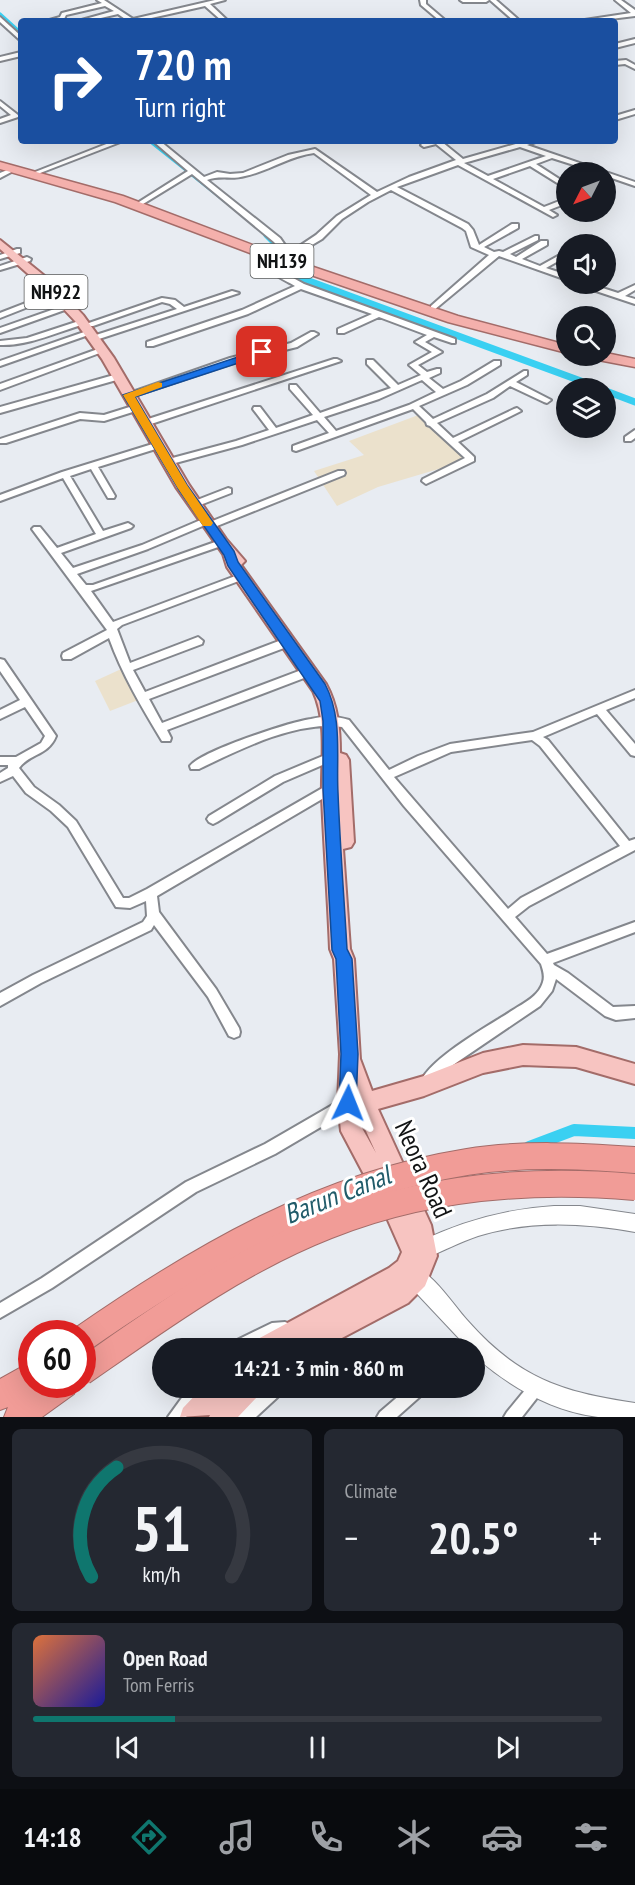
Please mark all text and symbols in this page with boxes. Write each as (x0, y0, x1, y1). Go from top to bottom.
text: 720 m (135, 37, 232, 92)
icon: right (36, 42, 114, 120)
text: Turn right (135, 90, 226, 124)
north arrow (556, 162, 616, 222)
map controls (556, 162, 616, 438)
button: sound (556, 234, 616, 294)
road number: NH139 (250, 244, 314, 278)
road number: NH922 (25, 275, 88, 309)
button: search (556, 306, 616, 366)
pin (236, 326, 287, 377)
icon: arrive (245, 335, 278, 368)
button: layers (556, 378, 616, 438)
position arrow (316, 1071, 380, 1135)
street label: Neora Road (388, 1115, 460, 1223)
water label: Barun Canal (279, 1156, 398, 1231)
speed limit sign: 60 (18, 1320, 96, 1398)
text: 14:21 · 3 min · 860 m (233, 1354, 404, 1382)
text: Climate (345, 1478, 397, 1504)
text: 51 (132, 1487, 192, 1568)
text: 20.5° (428, 1508, 518, 1566)
text: − (345, 1516, 358, 1559)
text: + (588, 1516, 602, 1559)
text: km/h (143, 1560, 181, 1588)
text: Open Road (123, 1644, 208, 1672)
text: Tom Ferris (123, 1672, 194, 1698)
icon: previous (111, 1731, 144, 1764)
icon: pause (301, 1731, 334, 1764)
icon: next (491, 1731, 524, 1764)
icon: directions (128, 1816, 170, 1858)
icon: music (216, 1816, 258, 1858)
icon: phone (305, 1816, 347, 1858)
icon: climate (393, 1816, 435, 1858)
icon: car (481, 1816, 523, 1858)
icon: filters (570, 1816, 612, 1858)
text: 14:18 (23, 1820, 82, 1854)

